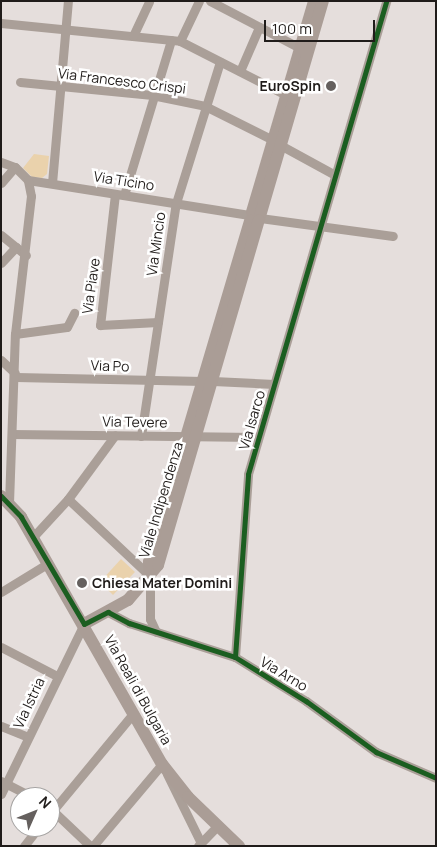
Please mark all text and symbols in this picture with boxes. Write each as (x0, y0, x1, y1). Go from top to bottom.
scale bar (267, 10, 378, 42)
text: 100 m (272, 18, 312, 39)
street label: Via Francesco Crispi (57, 65, 187, 97)
place label: EuroSpin (259, 78, 321, 94)
marker: EuroSpin (325, 80, 337, 92)
street label: Via Ticino (93, 168, 155, 194)
street label: Via Mincio (143, 211, 169, 277)
street label: Via Piave (79, 257, 103, 315)
street label: Via Po (90, 357, 130, 375)
street label: Via Isarco (235, 388, 269, 452)
street label: Via Tevere (102, 413, 168, 431)
street label: Viale Indipendenza (135, 440, 187, 560)
place label: Chiesa Mater Domini (92, 575, 232, 591)
marker: Chiesa Mater Domini (76, 577, 88, 589)
street label: Via Reali di Bulgaria (101, 632, 175, 748)
street label: Via Arno (257, 653, 311, 695)
street label: Via Istria (10, 675, 48, 731)
north arrow (10, 787, 60, 837)
text: N (35, 792, 56, 812)

